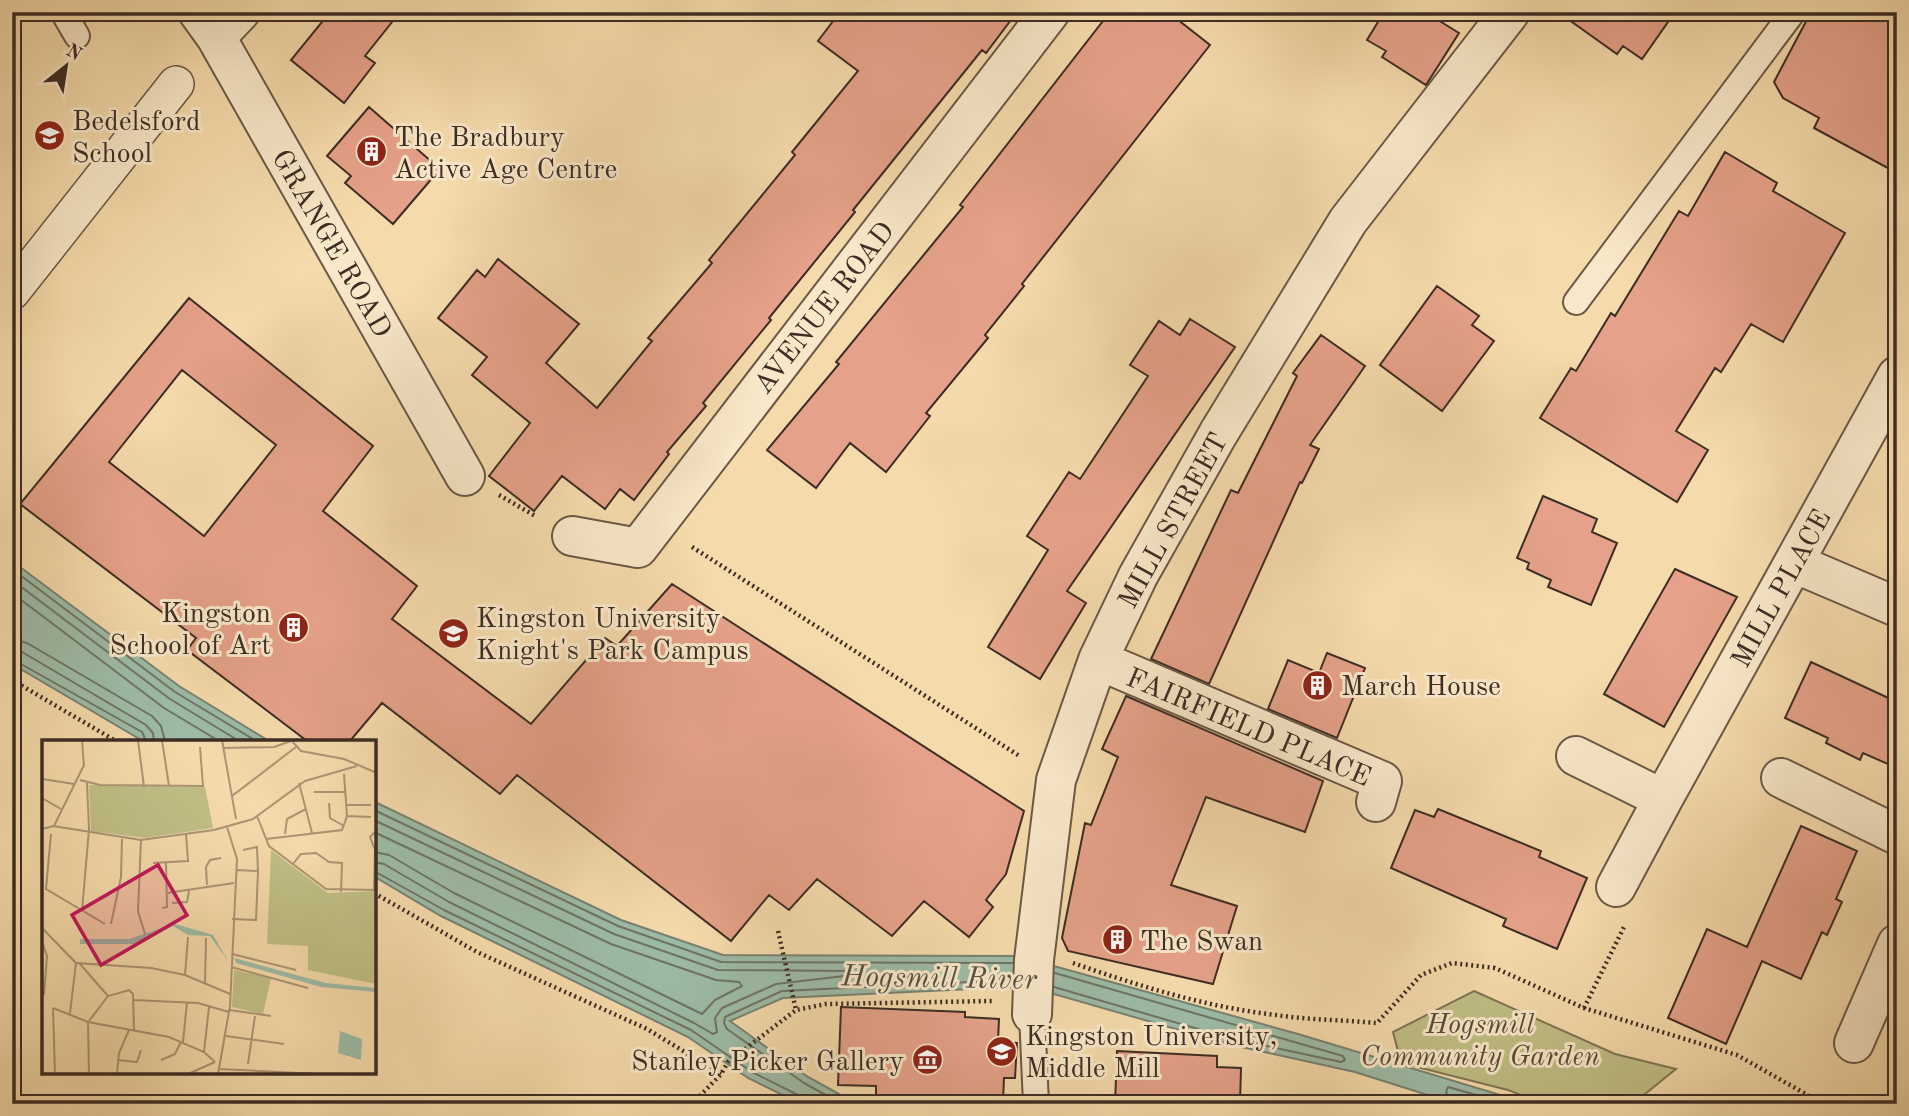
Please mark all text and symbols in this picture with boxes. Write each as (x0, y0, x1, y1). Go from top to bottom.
north arrow (32, 32, 102, 102)
text: N (62, 42, 85, 66)
place label: Bedelsford School (72, 109, 201, 169)
school or university icon: Bedelsford School (32, 119, 66, 153)
place label: The Bradbury Active Age Centre (394, 125, 617, 185)
building icon: The Bradbury Active Age Centre (354, 135, 388, 169)
street label: GRANGE ROAD (265, 146, 395, 343)
street label: AVENUE ROAD (750, 218, 901, 400)
street label: MILL STREET (1115, 429, 1234, 614)
street label: MILL PLACE (1728, 506, 1837, 673)
place label: Kingston School of Art (109, 601, 271, 661)
place label: Kingston University Knight's Park Campus (476, 606, 749, 666)
building icon: Kingston School of Art (277, 611, 311, 645)
school or university icon: Kingston University Knight's Park Campus (436, 616, 470, 650)
street label: FAIRFIELD PLACE (1121, 665, 1374, 793)
building icon: March House (1301, 668, 1335, 702)
place label: March House (1341, 674, 1501, 702)
inset map (42, 740, 376, 1074)
building icon: The Swan (1100, 923, 1134, 957)
place label: The Swan (1140, 929, 1263, 957)
water label: Hogsmill River (840, 962, 1038, 996)
park label: Hogsmill Community Garden (1360, 1012, 1600, 1072)
place label: Kingston University, Middle Mill (1025, 1024, 1277, 1084)
school or university icon: Kingston University, Middle Mill (985, 1034, 1019, 1068)
museum icon: Stanley Picker Gallery (910, 1043, 944, 1077)
place label: Stanley Picker Gallery (631, 1049, 904, 1077)

